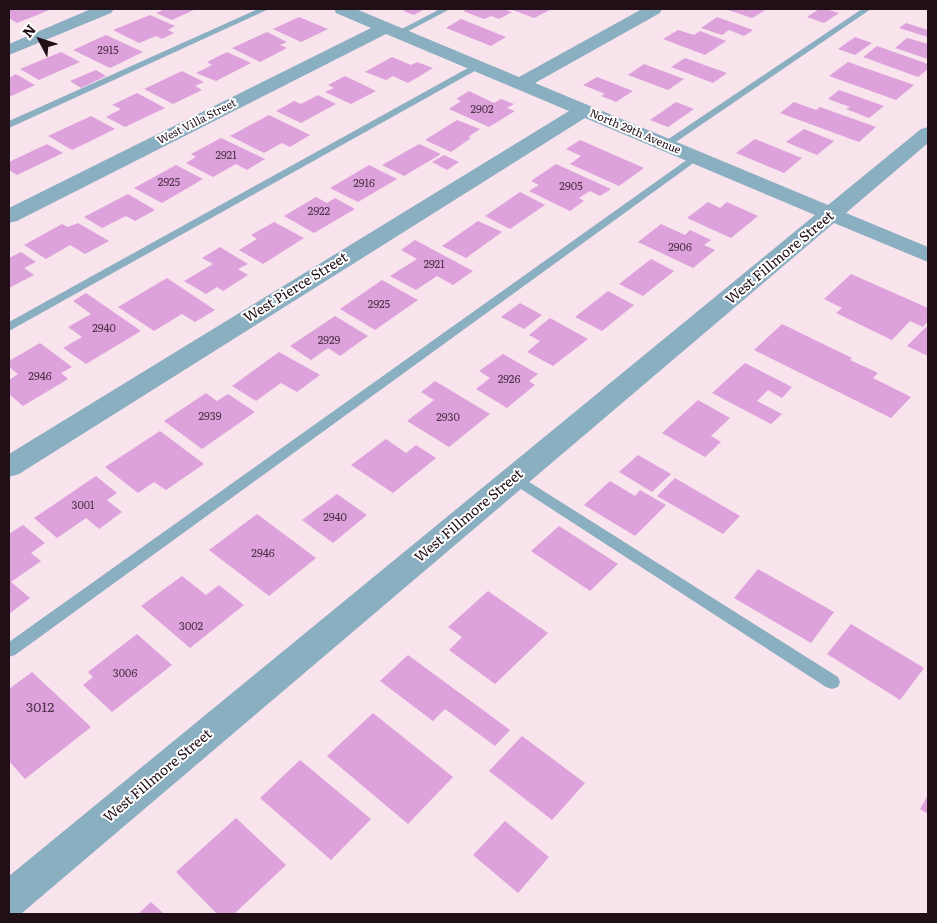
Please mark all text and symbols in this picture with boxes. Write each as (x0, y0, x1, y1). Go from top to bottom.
north arrow (15, 15, 65, 65)
text: N (17, 19, 40, 41)
house number: 2915 (97, 44, 119, 58)
street label: West Villa Street (155, 96, 239, 148)
house number: 2902 (470, 103, 494, 117)
street label: North 29th Avenue (587, 107, 683, 157)
house number: 2921 (215, 149, 237, 163)
house number: 2925 (158, 176, 180, 190)
house number: 2916 (353, 177, 375, 191)
house number: 2905 (559, 180, 583, 194)
house number: 2922 (308, 205, 330, 219)
street label: West Fillmore Street (722, 208, 838, 308)
house number: 2906 (668, 241, 692, 255)
street label: West Pierce Street (241, 249, 351, 327)
house number: 2921 (423, 258, 445, 272)
house number: 2925 (368, 298, 390, 312)
house number: 2940 (92, 322, 116, 336)
house number: 2929 (318, 334, 340, 348)
house number: 2946 (28, 370, 52, 384)
house number: 2926 (498, 373, 520, 387)
house number: 2939 (198, 410, 222, 424)
house number: 2930 (436, 411, 460, 425)
street label: West Fillmore Street (411, 466, 527, 566)
house number: 3001 (71, 499, 95, 513)
house number: 2940 (323, 511, 347, 525)
house number: 2946 (251, 547, 275, 561)
house number: 3002 (179, 620, 203, 634)
house number: 3006 (113, 667, 137, 681)
house number: 3012 (26, 700, 54, 716)
street label: West Fillmore Street (100, 726, 216, 826)

